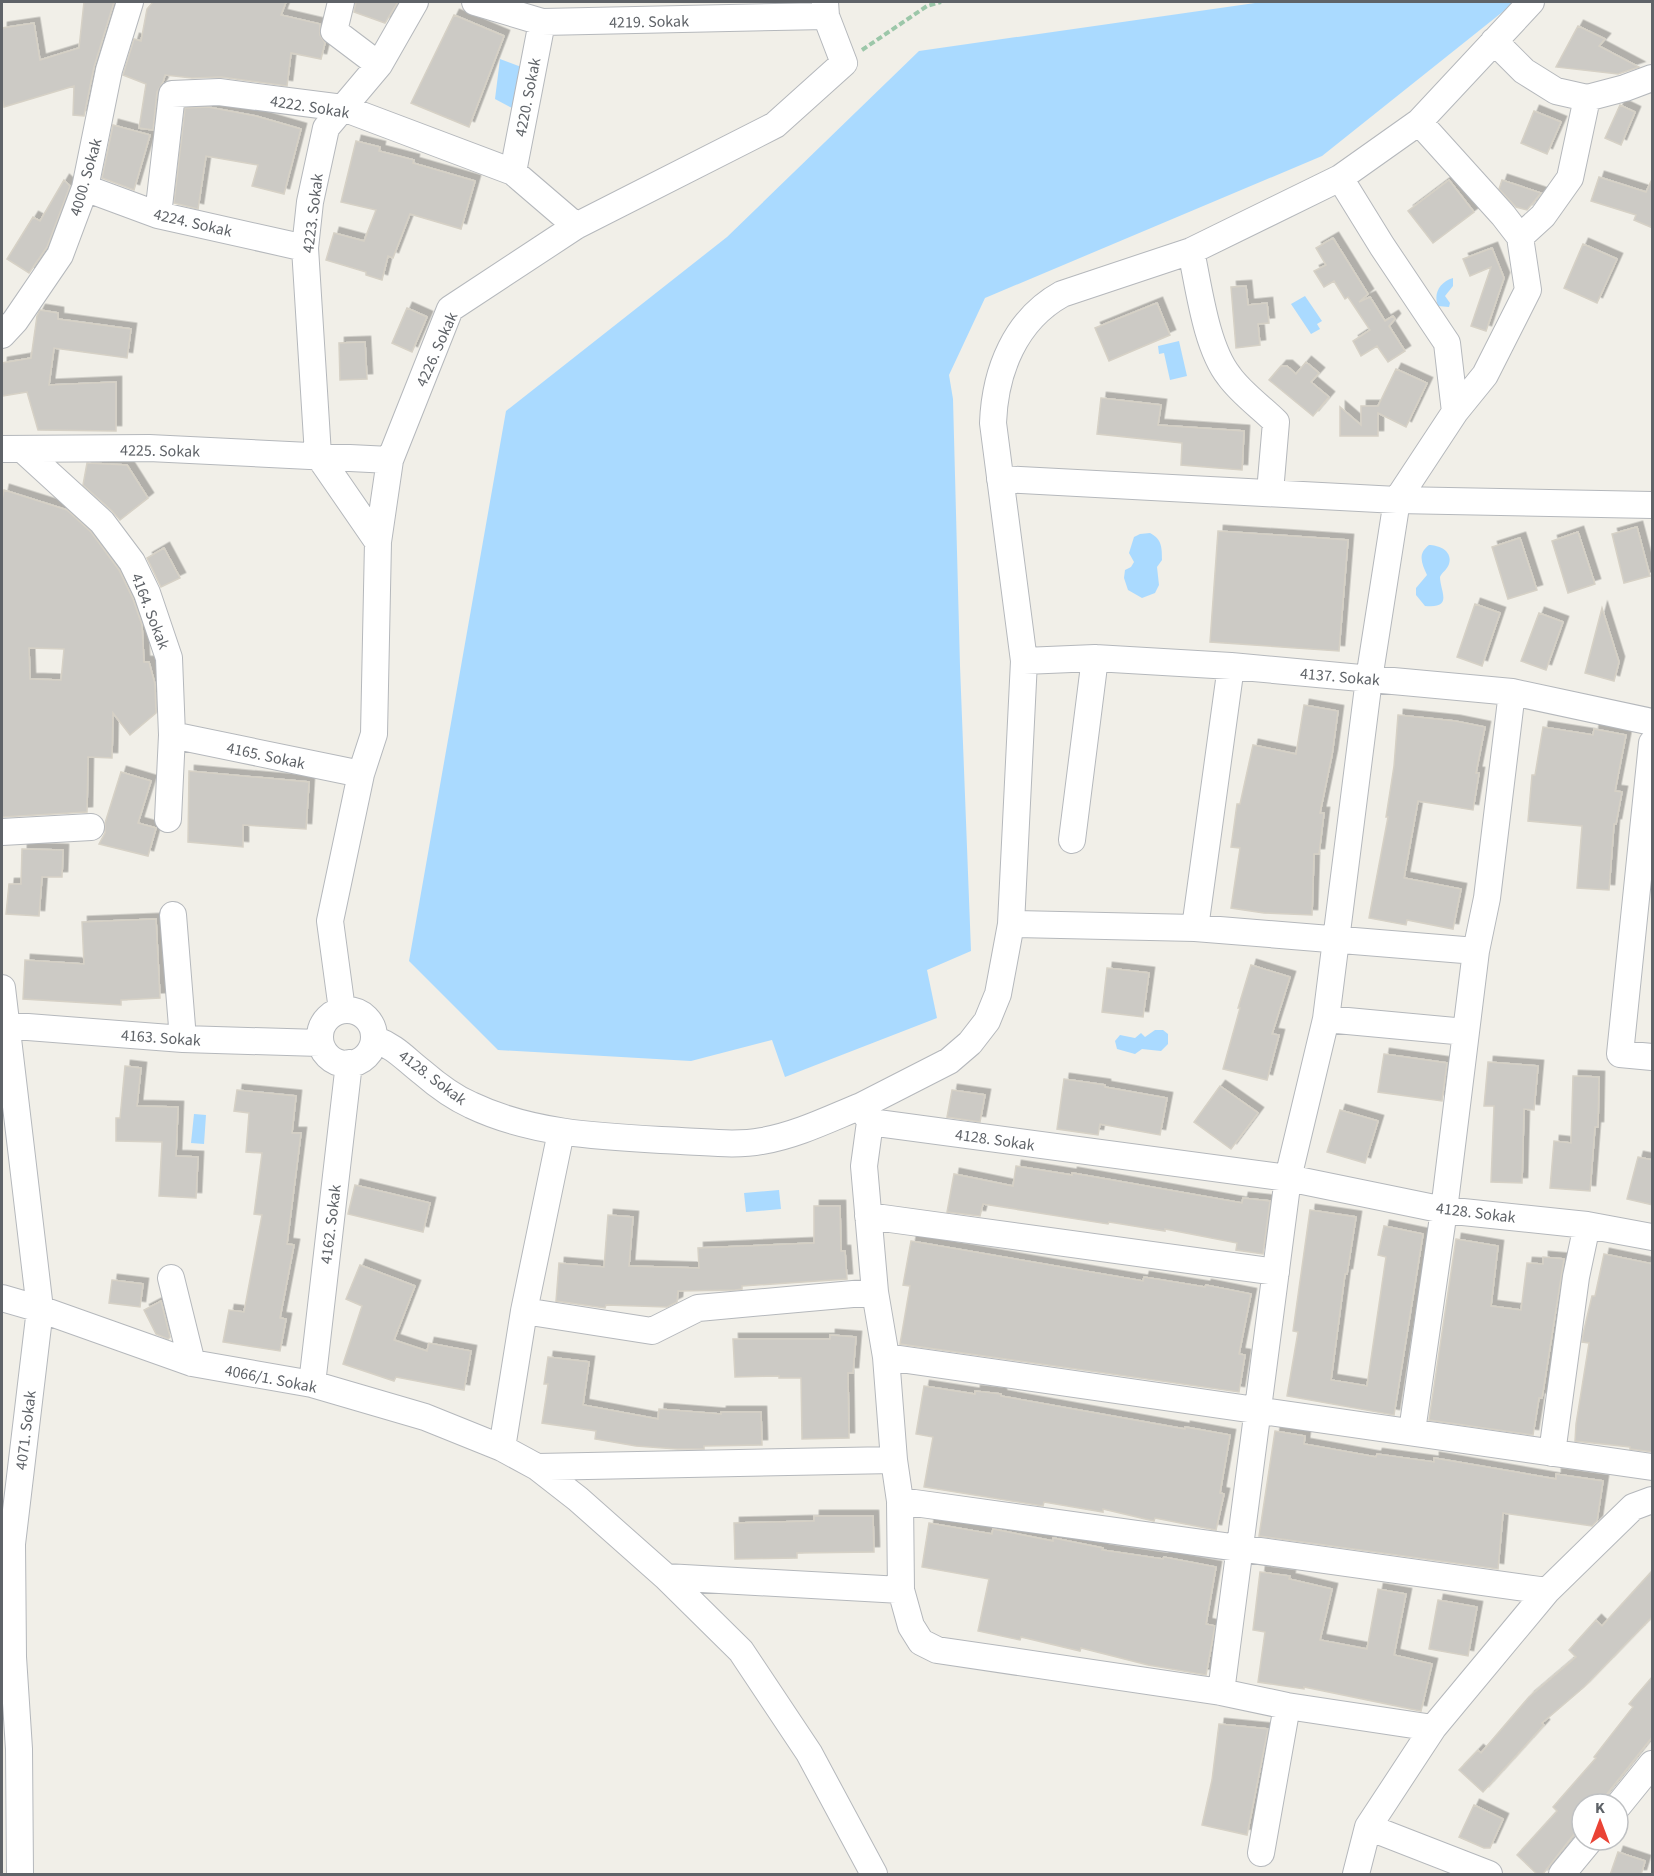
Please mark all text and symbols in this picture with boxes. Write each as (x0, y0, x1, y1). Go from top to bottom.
street label: 4219. Sokak (609, 10, 689, 34)
street label: 4220. Sokak (510, 56, 546, 139)
street label: 4222. Sokak (269, 90, 351, 124)
street label: 4000. Sokak (64, 136, 108, 219)
street label: 4223. Sokak (297, 172, 329, 254)
street label: 4224. Sokak (151, 203, 234, 243)
street label: 4226. Sokak (411, 308, 463, 390)
street label: 4225. Sokak (120, 439, 200, 463)
street label: 4164. Sokak (125, 570, 175, 653)
street label: 4137. Sokak (1299, 663, 1381, 691)
street label: 4165. Sokak (224, 737, 307, 775)
street label: 4163. Sokak (120, 1024, 202, 1052)
street label: 4128. Sokak (394, 1045, 471, 1111)
street label: 4128. Sokak (954, 1124, 1036, 1156)
street label: 4162. Sokak (315, 1183, 347, 1265)
street label: 4128. Sokak (1435, 1197, 1517, 1229)
street label: 4066/1. Sokak (223, 1359, 319, 1399)
street label: 4071. Sokak (10, 1389, 42, 1471)
north arrow (1570, 1792, 1630, 1852)
text: K (1595, 1797, 1605, 1819)

